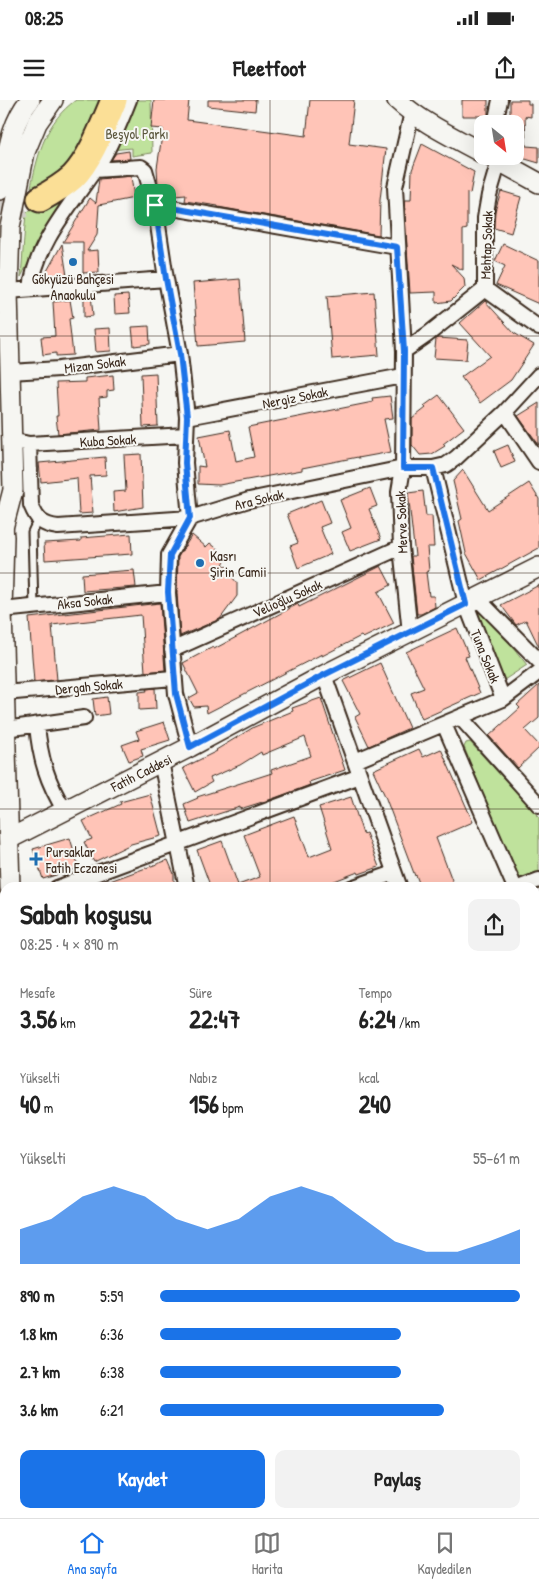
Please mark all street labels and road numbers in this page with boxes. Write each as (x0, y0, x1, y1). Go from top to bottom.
street label: Mehtap Sokak (475, 210, 498, 280)
street label: Mizan Sokak (63, 351, 127, 377)
street label: Nergiz Sokak (261, 381, 330, 414)
street label: Kuba Sokak (79, 429, 137, 451)
street label: Ara Sokak (232, 484, 286, 514)
street label: Merve Sokak (390, 490, 412, 554)
street label: Velioğlu Sokak (249, 574, 325, 623)
street label: Aksa Sokak (56, 589, 114, 613)
street label: Tuna Sokak (467, 626, 505, 686)
street label: Dergah Sokak (54, 674, 124, 699)
street label: Fatih Caddesi (106, 748, 175, 796)

